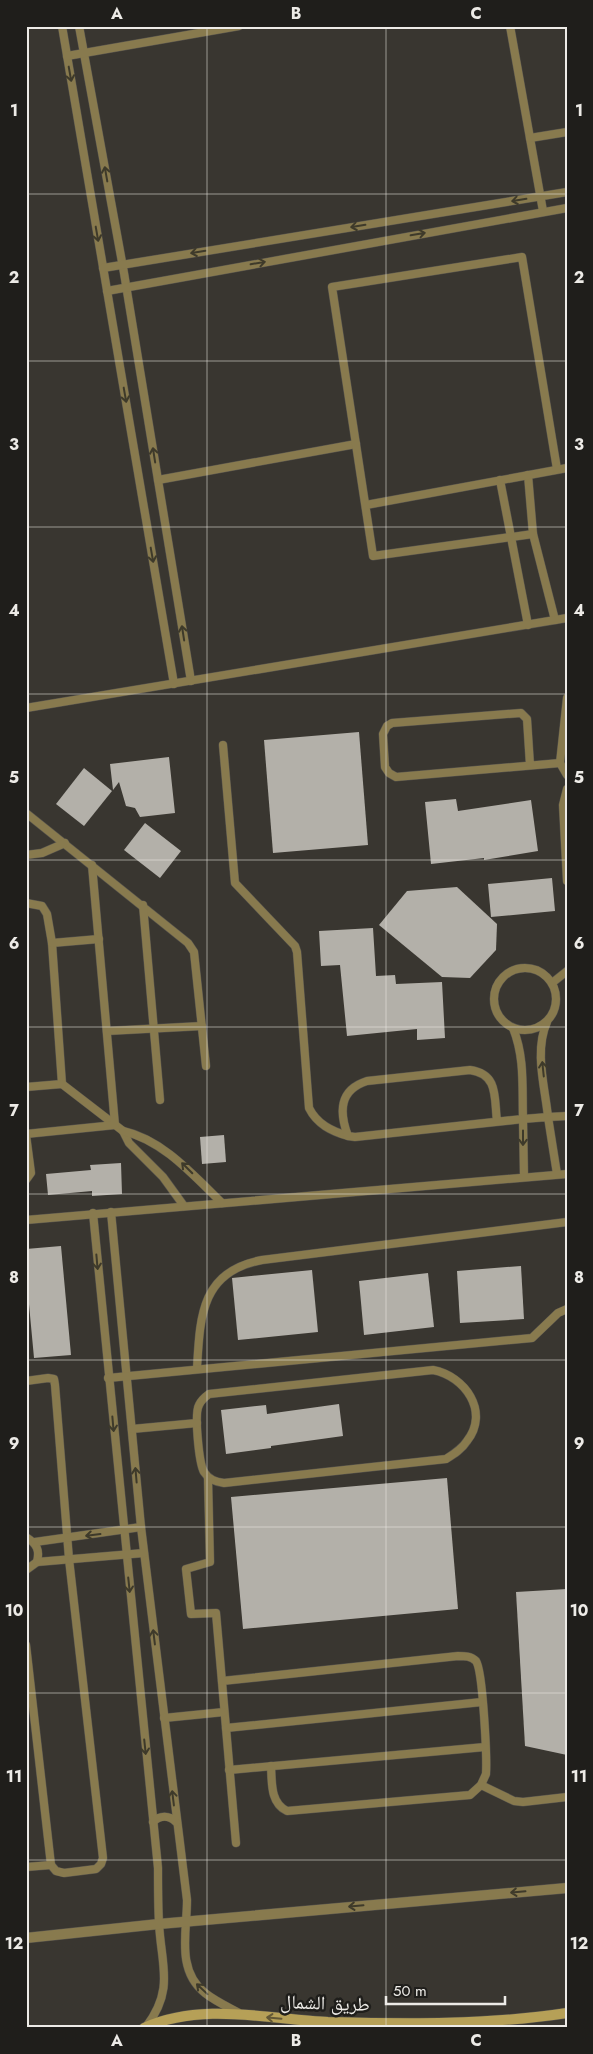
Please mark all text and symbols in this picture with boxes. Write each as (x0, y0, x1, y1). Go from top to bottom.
text: A (110, 2, 123, 25)
text: B (291, 2, 301, 25)
text: C (470, 2, 482, 25)
one-way arrow (65, 66, 75, 82)
text: 1 (10, 99, 18, 122)
text: 1 (575, 99, 583, 122)
one-way arrow (101, 166, 110, 182)
one-way arrow (511, 195, 527, 205)
one-way arrow (351, 221, 367, 231)
one-way arrow (93, 226, 103, 242)
one-way arrow (410, 229, 426, 238)
one-way arrow (190, 247, 206, 257)
one-way arrow (250, 258, 266, 268)
text: 2 (9, 266, 19, 289)
text: 2 (574, 266, 584, 289)
one-way arrow (120, 386, 130, 402)
text: 3 (9, 433, 19, 456)
text: 3 (574, 433, 584, 456)
one-way arrow (148, 447, 158, 463)
one-way arrow (147, 546, 157, 562)
text: 4 (8, 599, 20, 622)
text: 4 (573, 599, 585, 622)
one-way arrow (177, 625, 187, 641)
text: 5 (9, 766, 19, 789)
text: 5 (574, 766, 584, 789)
text: 6 (9, 932, 19, 955)
text: 6 (574, 932, 584, 955)
one-way arrow (538, 1061, 548, 1077)
text: 7 (9, 1099, 19, 1122)
text: 7 (574, 1099, 584, 1122)
one-way arrow (518, 1130, 528, 1146)
one-way arrow (181, 1162, 193, 1175)
one-way arrow (92, 1254, 102, 1270)
text: 8 (9, 1266, 19, 1289)
text: 8 (574, 1266, 584, 1289)
one-way arrow (108, 1415, 117, 1431)
text: 9 (9, 1432, 19, 1455)
text: 9 (574, 1432, 584, 1455)
one-way arrow (132, 1467, 141, 1483)
one-way arrow (85, 1530, 101, 1540)
one-way arrow (124, 1577, 133, 1593)
text: 10 (5, 1599, 23, 1622)
text: 10 (570, 1599, 588, 1622)
one-way arrow (149, 1629, 159, 1645)
one-way arrow (140, 1739, 150, 1755)
text: 11 (6, 1765, 22, 1788)
text: 11 (571, 1765, 587, 1788)
one-way arrow (168, 1790, 178, 1806)
one-way arrow (510, 1888, 526, 1897)
one-way arrow (349, 1902, 365, 1911)
text: 12 (5, 1932, 23, 1955)
text: 12 (570, 1932, 588, 1955)
scale bar (386, 1974, 504, 2006)
text: 50 m (393, 1980, 427, 2002)
one-way arrow (196, 1983, 208, 1995)
street label: طريق الشمال (280, 1988, 370, 2018)
one-way arrow (266, 2013, 282, 2023)
text: A (110, 2029, 123, 2052)
text: B (291, 2029, 301, 2052)
text: C (470, 2029, 482, 2052)

